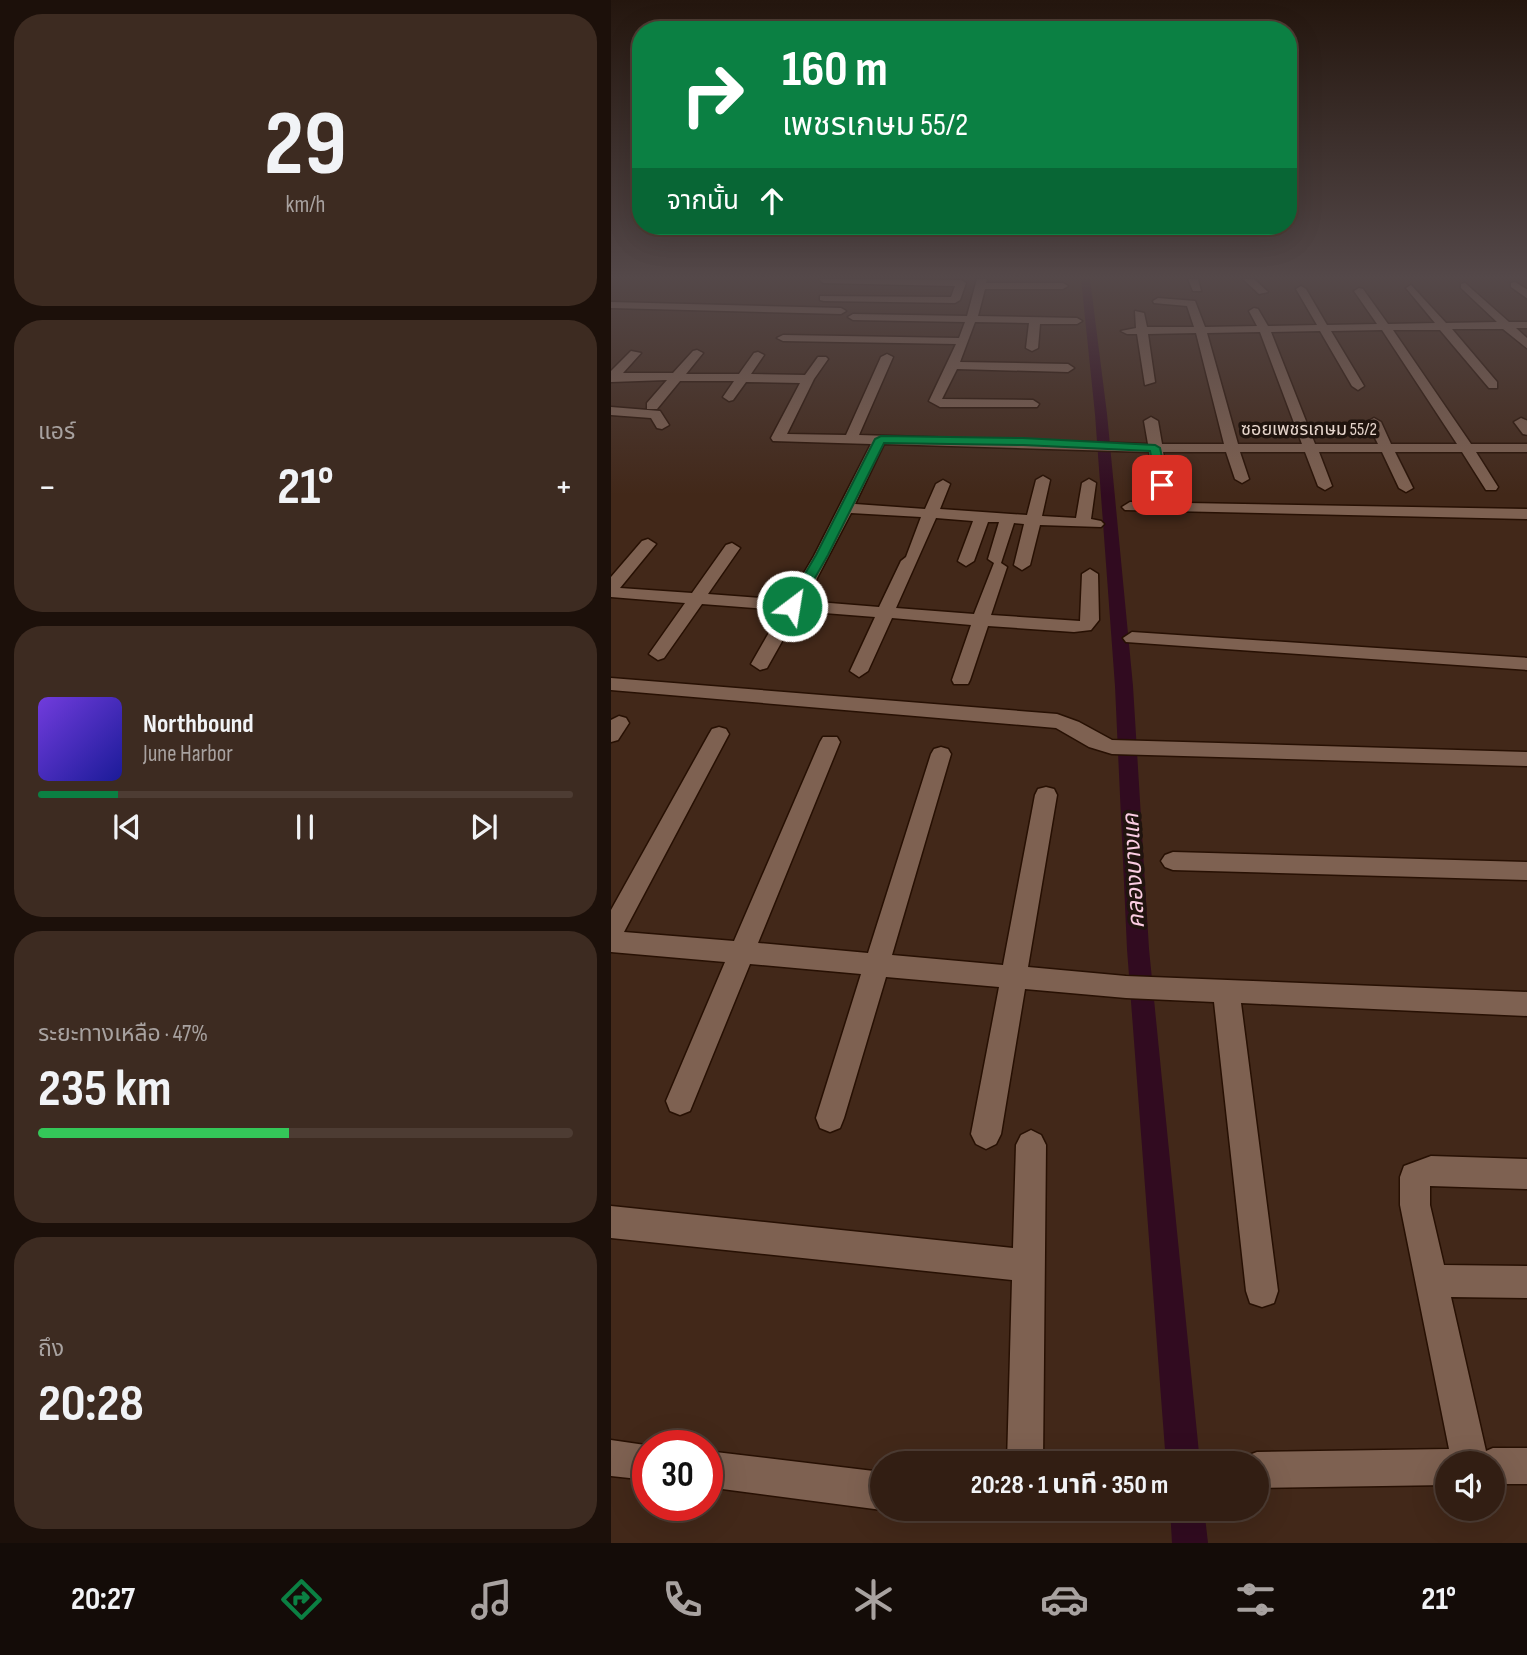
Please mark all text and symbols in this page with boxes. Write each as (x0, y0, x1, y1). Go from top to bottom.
text: 160 m (782, 41, 888, 100)
icon: right (667, 49, 758, 140)
text: 29 (264, 91, 347, 200)
text: เพชรเกษม 55/2 (782, 106, 968, 145)
icon: ahead (753, 182, 791, 220)
text: จากนั้น (667, 186, 739, 217)
text: km/h (286, 191, 325, 219)
text: แอร์ (38, 418, 75, 446)
street label: ซอยเพชรเกษม 55/2 (1241, 419, 1377, 440)
pin (1132, 455, 1192, 515)
text: 21° (277, 456, 334, 519)
text: − (38, 465, 57, 510)
text: + (554, 465, 573, 510)
icon: arrive (1143, 466, 1181, 504)
position arrow (755, 569, 829, 643)
text: Northbound (143, 709, 254, 740)
text: June Harbor (143, 740, 233, 768)
icon: previous (108, 808, 146, 846)
icon: pause (286, 808, 324, 846)
icon: next (465, 808, 503, 846)
water label: คลองบางแค (1117, 812, 1151, 929)
text: ระยะทางเหลือ · 47% (38, 1020, 208, 1048)
text: 235 km (38, 1058, 172, 1121)
text: ถึง (38, 1335, 64, 1363)
text: 20:28 (38, 1373, 144, 1436)
speed limit sign: 30 (632, 1430, 723, 1521)
map controls (1435, 1451, 1505, 1521)
button: sound (1435, 1451, 1505, 1521)
text: 20:28 · 1 นาที · 350 m (971, 1470, 1168, 1501)
icon: directions (277, 1575, 326, 1624)
icon: music (467, 1575, 516, 1624)
icon: phone (658, 1575, 707, 1624)
icon: climate (849, 1575, 898, 1624)
icon: car (1040, 1575, 1089, 1624)
icon: filters (1231, 1575, 1280, 1624)
text: 20:27 (71, 1580, 135, 1619)
text: 21° (1421, 1580, 1456, 1619)

